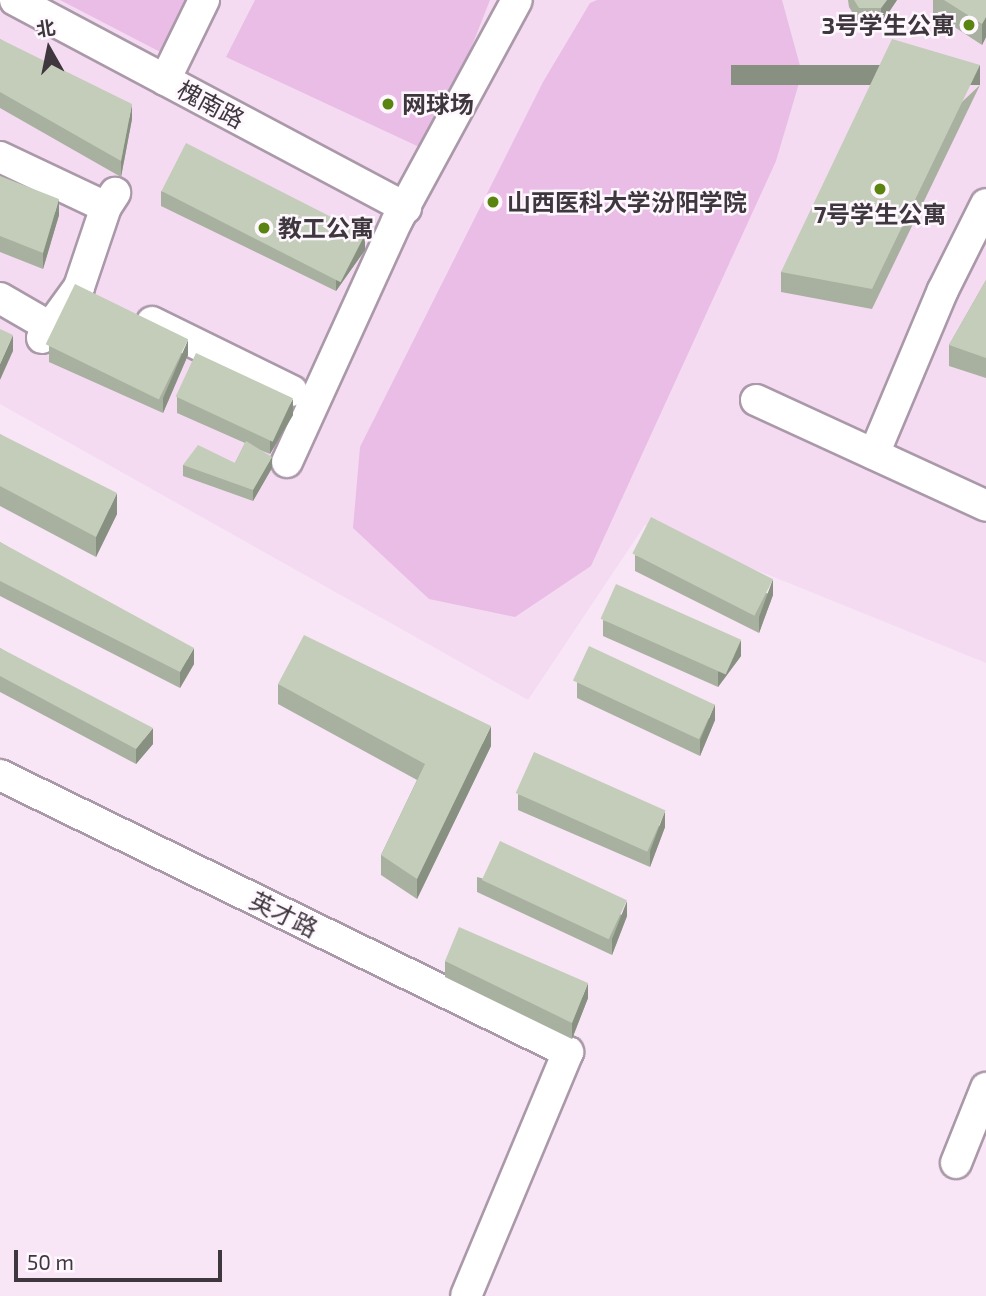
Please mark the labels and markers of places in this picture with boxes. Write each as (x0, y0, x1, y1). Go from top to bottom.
place label: 3号学生公寓 (821, 11, 955, 39)
marker: 3号学生公寓 (961, 17, 977, 33)
place label: 网球场 (402, 90, 474, 118)
marker: 网球场 (380, 96, 396, 112)
marker: 7号学生公寓 (872, 181, 888, 197)
place label: 山西医科大学汾阳学院 (507, 188, 747, 216)
marker: 山西医科大学汾阳学院 (485, 194, 501, 210)
place label: 7号学生公寓 (814, 200, 946, 228)
place label: 教工公寓 (278, 214, 374, 242)
marker: 教工公寓 (256, 220, 272, 236)

